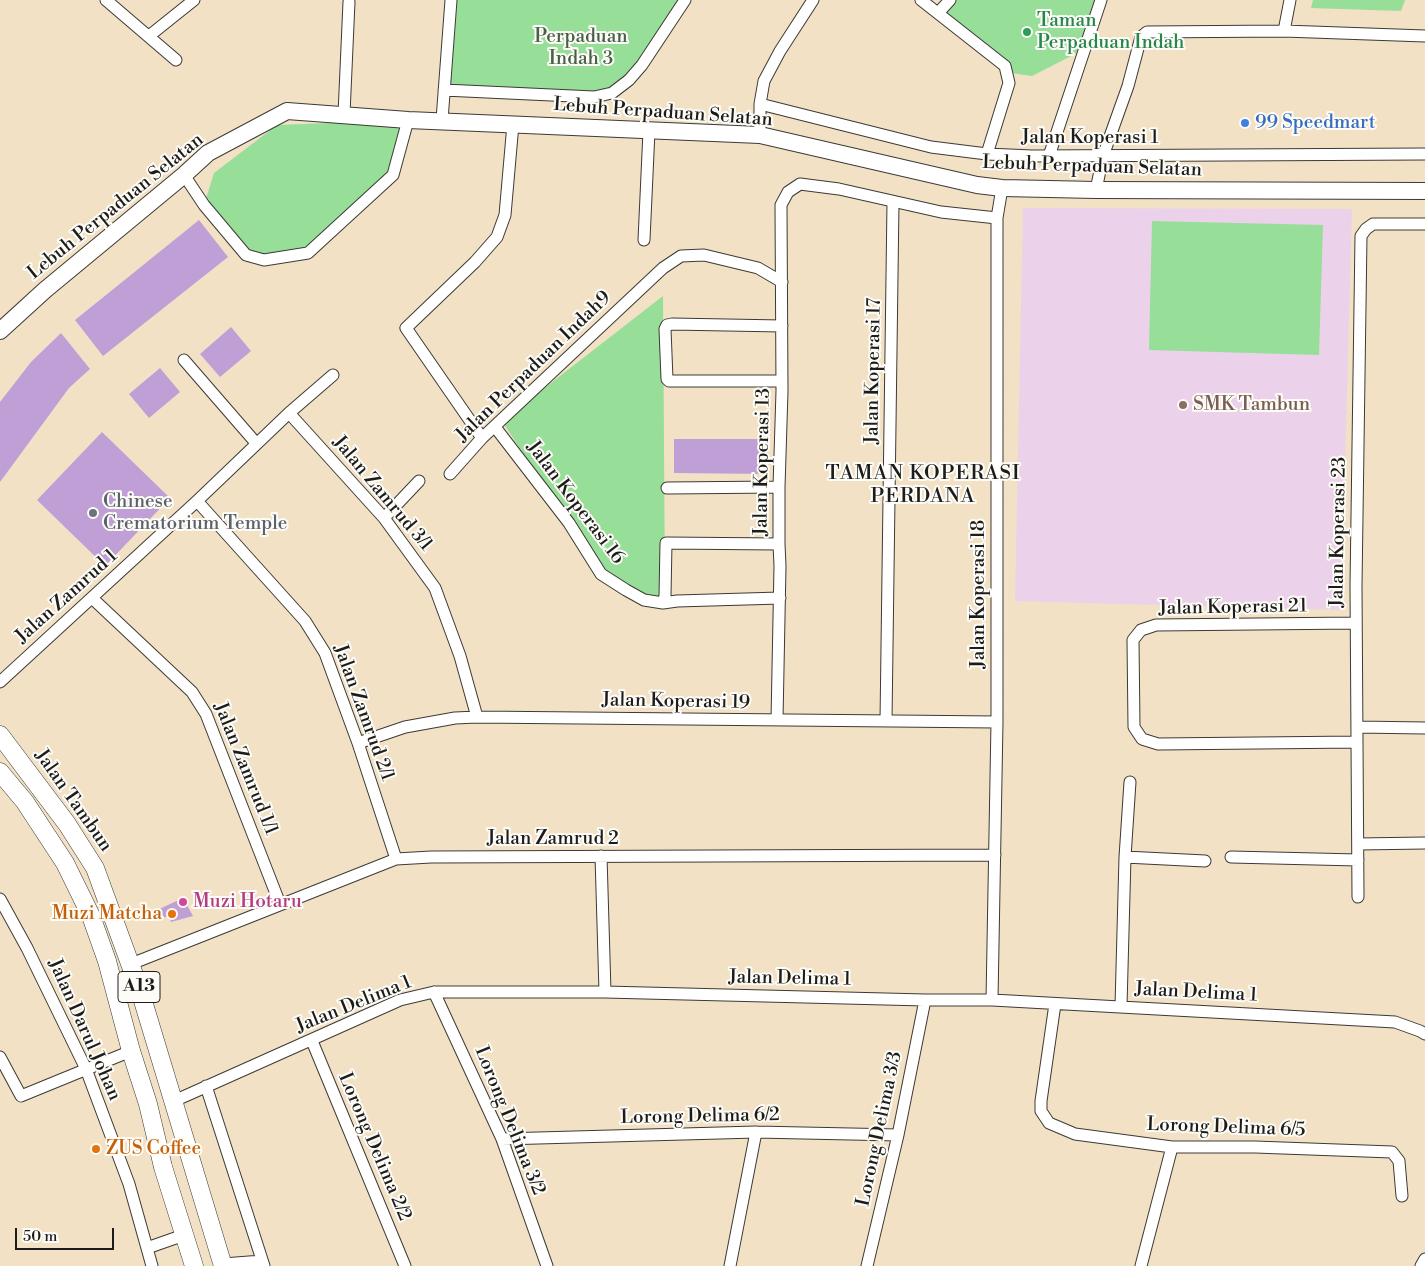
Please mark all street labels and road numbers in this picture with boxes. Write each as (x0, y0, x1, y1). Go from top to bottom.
street label: Lebuh Perpaduan Selatan (552, 94, 774, 132)
street label: Jalan Koperasi 1 (1021, 127, 1159, 149)
street label: Lebuh Perpaduan Selatan (23, 129, 209, 285)
street label: Lebuh Perpaduan Selatan (982, 152, 1202, 182)
street label: Jalan Perpaduan Indah9 (452, 287, 616, 447)
street label: Jalan Koperasi 17 (861, 298, 887, 444)
street label: Jalan Koperasi 13 (750, 388, 776, 536)
street label: Jalan Zamrud 3/1 (327, 432, 437, 556)
street label: Jalan Koperasi 16 (521, 437, 629, 569)
street label: Jalan Koperasi 23 (1326, 456, 1352, 608)
street label: Jalan Koperasi 18 (968, 520, 990, 668)
street label: Jalan Zamrud 1 (11, 545, 123, 649)
street label: Jalan Koperasi 21 (1159, 595, 1307, 621)
street label: Jalan Zamrud 2/1 (328, 642, 398, 784)
street label: Jalan Koperasi 19 (602, 689, 750, 715)
street label: Jalan Zamrud 1/1 (208, 699, 282, 839)
street label: Jalan Tambun (29, 745, 117, 857)
street label: Jalan Zamrud 2 (487, 828, 619, 850)
street label: Jalan Darul Johan (43, 956, 125, 1104)
street label: Jalan Delima 1 (728, 967, 852, 991)
street label: Jalan Delima 1 (293, 971, 415, 1039)
road number: A13 (118, 972, 160, 1002)
street label: Jalan Delima 1 (1134, 978, 1258, 1008)
street label: Lorong Delima 3/2 (469, 1043, 549, 1199)
street label: Lorong Delima 3/3 (852, 1049, 908, 1209)
street label: Lorong Delima 2/2 (333, 1070, 415, 1224)
street label: Lorong Delima 6/2 (620, 1104, 780, 1130)
street label: Lorong Delima 6/5 (1146, 1114, 1306, 1142)

